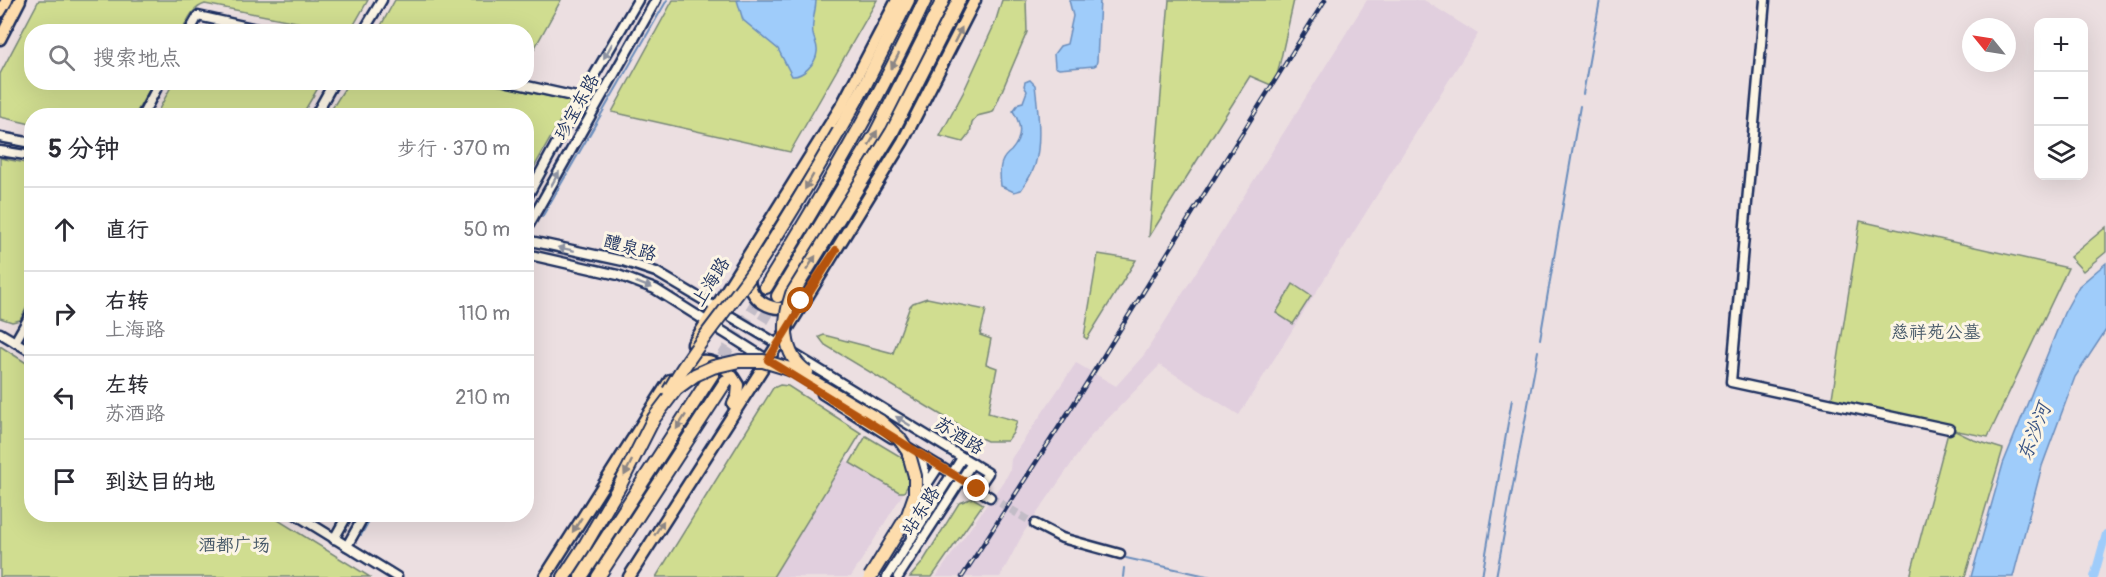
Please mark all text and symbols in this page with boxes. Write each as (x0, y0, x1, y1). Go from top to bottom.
north arrow (1962, 18, 2016, 72)
map controls (2034, 18, 2088, 180)
button: + (2034, 18, 2088, 72)
search box (24, 24, 534, 90)
one-way arrow (953, 26, 962, 43)
icon: search (45, 41, 78, 74)
one-way arrow (603, 43, 614, 59)
text: 搜索地点 (93, 44, 181, 72)
one-way arrow (890, 53, 900, 70)
street label: 珍宝东路 (549, 70, 605, 144)
button: − (2034, 72, 2088, 126)
button: layers (2034, 126, 2088, 180)
one-way arrow (868, 129, 878, 146)
text: 5 分钟 (48, 133, 120, 165)
text: 步行 · 370 m (397, 136, 510, 161)
one-way arrow (550, 170, 560, 187)
one-way arrow (804, 174, 814, 191)
icon: ahead (48, 213, 81, 246)
text: 直行 (105, 216, 149, 244)
text: 50 m (463, 217, 510, 242)
street label: 醴泉路 (601, 230, 659, 266)
one-way arrow (557, 243, 575, 253)
street label: 上海路 (687, 253, 735, 311)
one-way arrow (805, 255, 817, 271)
one-way arrow (635, 281, 653, 290)
text: 右转 (105, 287, 149, 315)
route start (787, 287, 813, 313)
icon: right (48, 297, 81, 330)
text: 110 m (459, 301, 510, 326)
text: 上海路 (105, 317, 165, 342)
park label: 慈祥苑公墓 (1891, 321, 1981, 344)
text: 左转 (105, 371, 149, 399)
icon: left (48, 381, 81, 414)
text: 210 m (455, 385, 510, 410)
water label: 东沙河 (2012, 397, 2057, 464)
text: 苏酒路 (105, 401, 165, 426)
street label: 苏酒路 (930, 412, 988, 460)
one-way arrow (676, 414, 687, 430)
one-way arrow (895, 416, 911, 427)
one-way arrow (624, 459, 634, 477)
icon: arrive (48, 465, 81, 498)
text: 到达目的地 (105, 468, 215, 496)
route end (963, 475, 989, 501)
street label: 站东路 (897, 482, 945, 540)
one-way arrow (572, 517, 583, 534)
one-way arrow (654, 520, 665, 537)
park label: 酒都广场 (198, 534, 270, 557)

